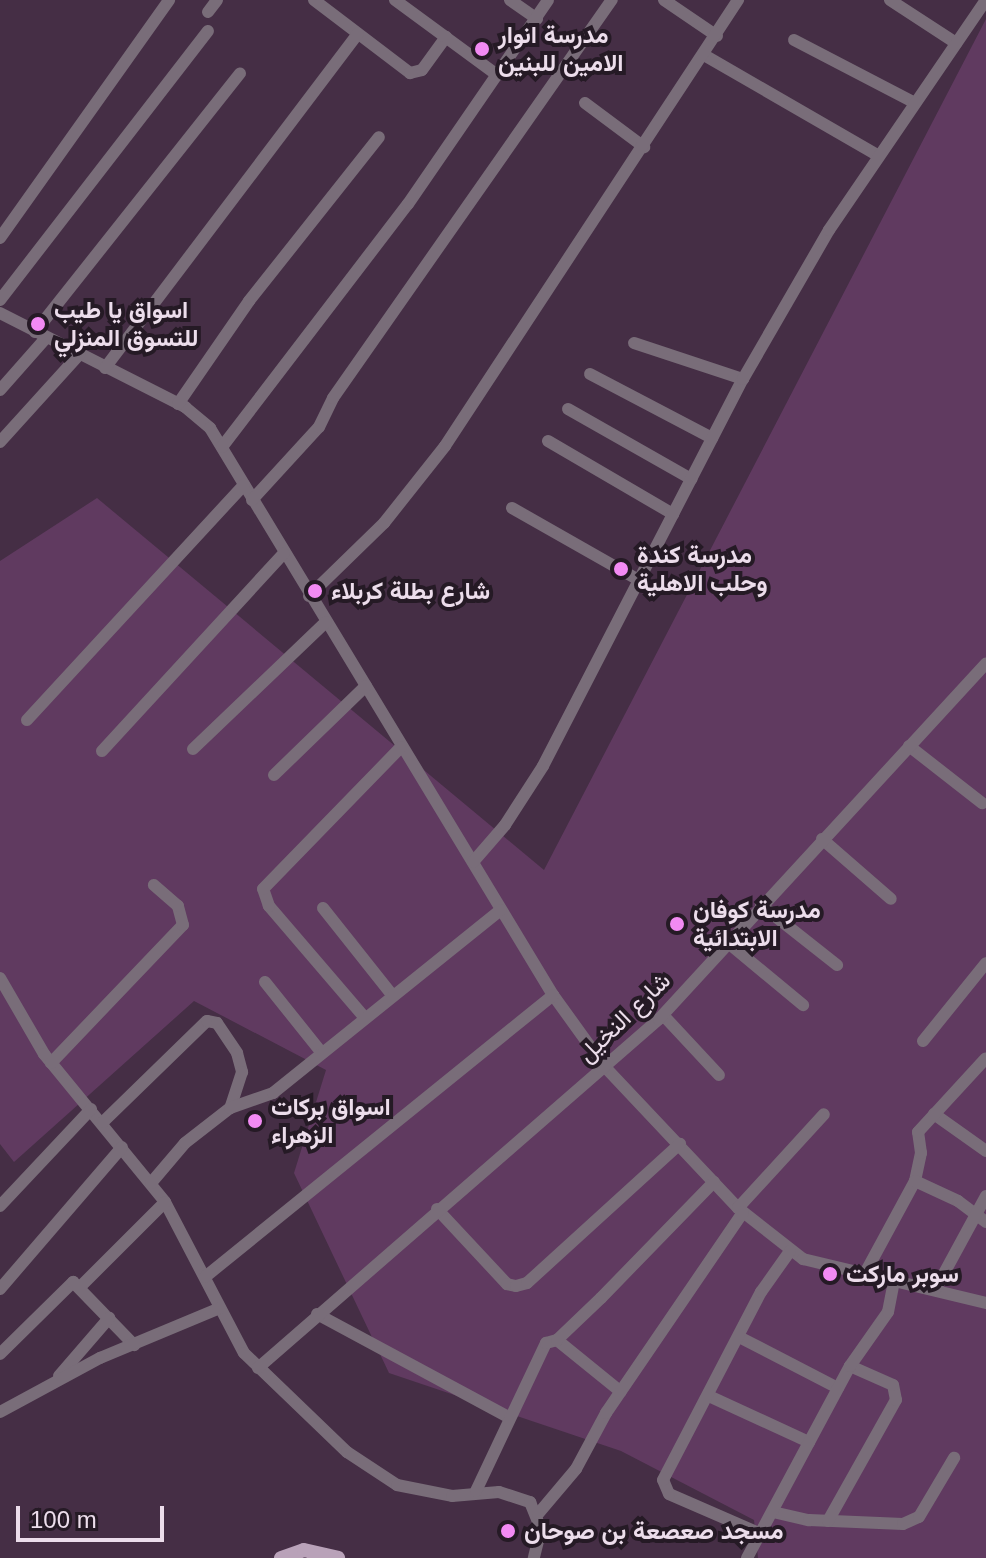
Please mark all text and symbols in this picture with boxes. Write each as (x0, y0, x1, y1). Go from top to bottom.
place label: مدرسة انوار الامين للبنين (498, 21, 624, 77)
marker: مدرسة انوار الامين للبنين (473, 40, 491, 58)
place label: اسواق يا طيب للتسوق المنزلي (54, 296, 199, 352)
marker: اسواق يا طيب للتسوق المنزلي (29, 315, 47, 333)
place label: مدرسة كندة وحلب الاهلية (637, 541, 768, 597)
marker: مدرسة كندة وحلب الاهلية (612, 560, 630, 578)
place label: شارع بطلة كربلاء (331, 577, 490, 605)
marker: شارع بطلة كربلاء (306, 582, 324, 600)
place label: مدرسة كوفان الابتدائية (693, 896, 821, 952)
marker: مدرسة كوفان الابتدائية (668, 915, 686, 933)
street label: شارع النخيل (572, 966, 676, 1068)
place label: اسواق بركات الزهراء (271, 1093, 391, 1149)
marker: اسواق بركات الزهراء (246, 1112, 264, 1130)
place label: سوبر ماركت (846, 1260, 959, 1288)
marker: سوبر ماركت (821, 1265, 839, 1283)
scale bar (20, 1490, 168, 1540)
text: 100 m (30, 1506, 97, 1533)
place label: مسجد صعصعة بن صوحان (524, 1517, 784, 1545)
marker: مسجد صعصعة بن صوحان (499, 1522, 517, 1540)

